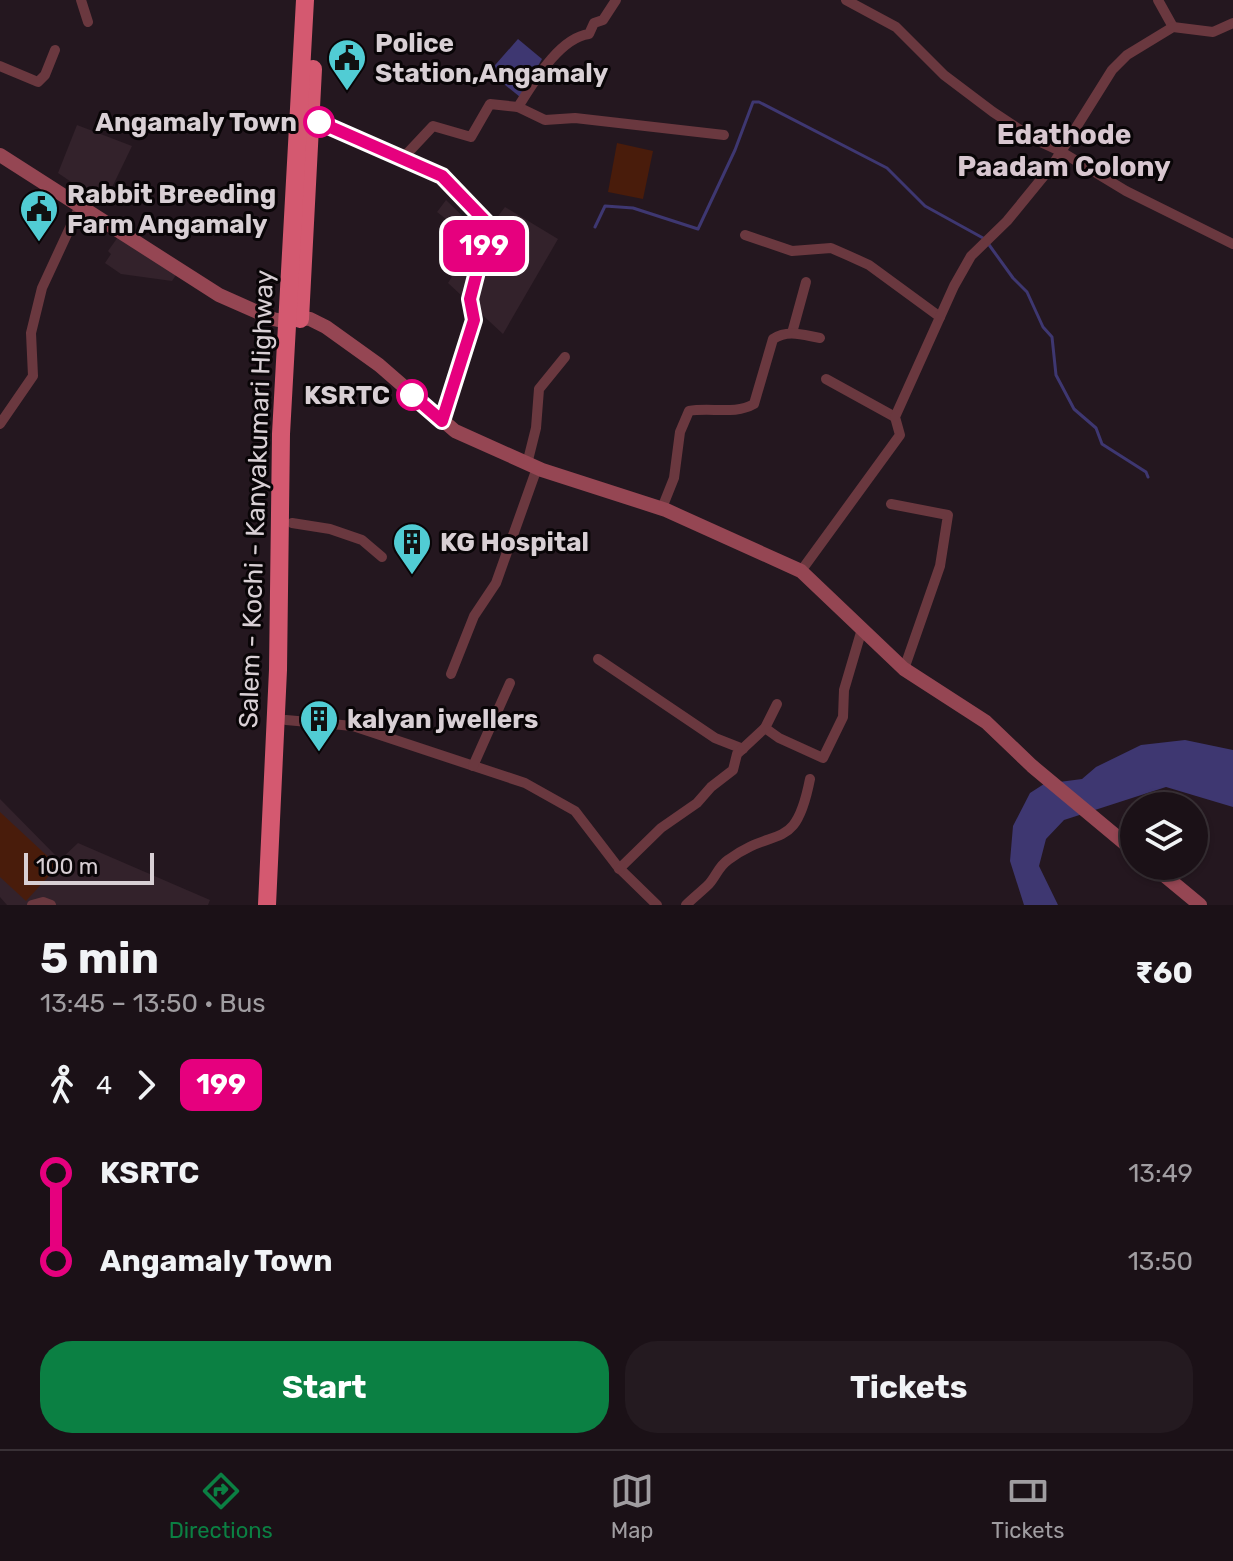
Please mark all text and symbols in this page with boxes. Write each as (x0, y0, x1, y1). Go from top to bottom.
place label: Police Station,Angamaly (375, 28, 609, 89)
public building icon: Police Station,Angamaly (326, 37, 368, 92)
place label: Angamaly Town (95, 107, 297, 138)
marker: Angamaly Town (304, 107, 334, 137)
district label: Edathode Paadam Colony (957, 118, 1171, 183)
place label: Rabbit Breeding Farm Angamaly (67, 179, 276, 240)
public building icon: Rabbit Breeding Farm Angamaly (18, 188, 60, 243)
line badge: 199 (438, 220, 530, 272)
text: 199 (459, 229, 509, 262)
street label: Salem - Kochi - Kanyakumari Highway (233, 269, 280, 729)
place label: KSRTC (304, 380, 390, 411)
marker: KSRTC (397, 380, 427, 410)
building icon: KG Hospital (391, 521, 433, 576)
place label: KG Hospital (440, 527, 589, 558)
building icon: kalyan jwellers (298, 698, 340, 753)
place label: kalyan jwellers (347, 704, 538, 735)
map controls (1120, 792, 1208, 880)
button: layers (1120, 792, 1208, 880)
scale bar (24, 849, 154, 885)
text: 100 m (36, 853, 98, 880)
text: 5 min (40, 932, 159, 984)
text: ₹60 (1135, 955, 1193, 991)
text: 13:45 – 13:50 · Bus (40, 988, 266, 1019)
icon: walk (40, 1063, 84, 1107)
icon: forward (124, 1063, 168, 1107)
text: 199 (196, 1068, 246, 1101)
text: 4 (96, 1070, 112, 1101)
text: KSRTC (100, 1155, 199, 1191)
text: 13:49 (1128, 1158, 1193, 1189)
text: Angamaly Town (100, 1243, 333, 1279)
text: 13:50 (1128, 1246, 1193, 1277)
button: Start (40, 1341, 609, 1433)
button: Tickets (625, 1341, 1193, 1433)
tab: Directions (169, 1469, 273, 1544)
tab: Map (610, 1469, 654, 1544)
tab: Tickets (991, 1469, 1064, 1544)

